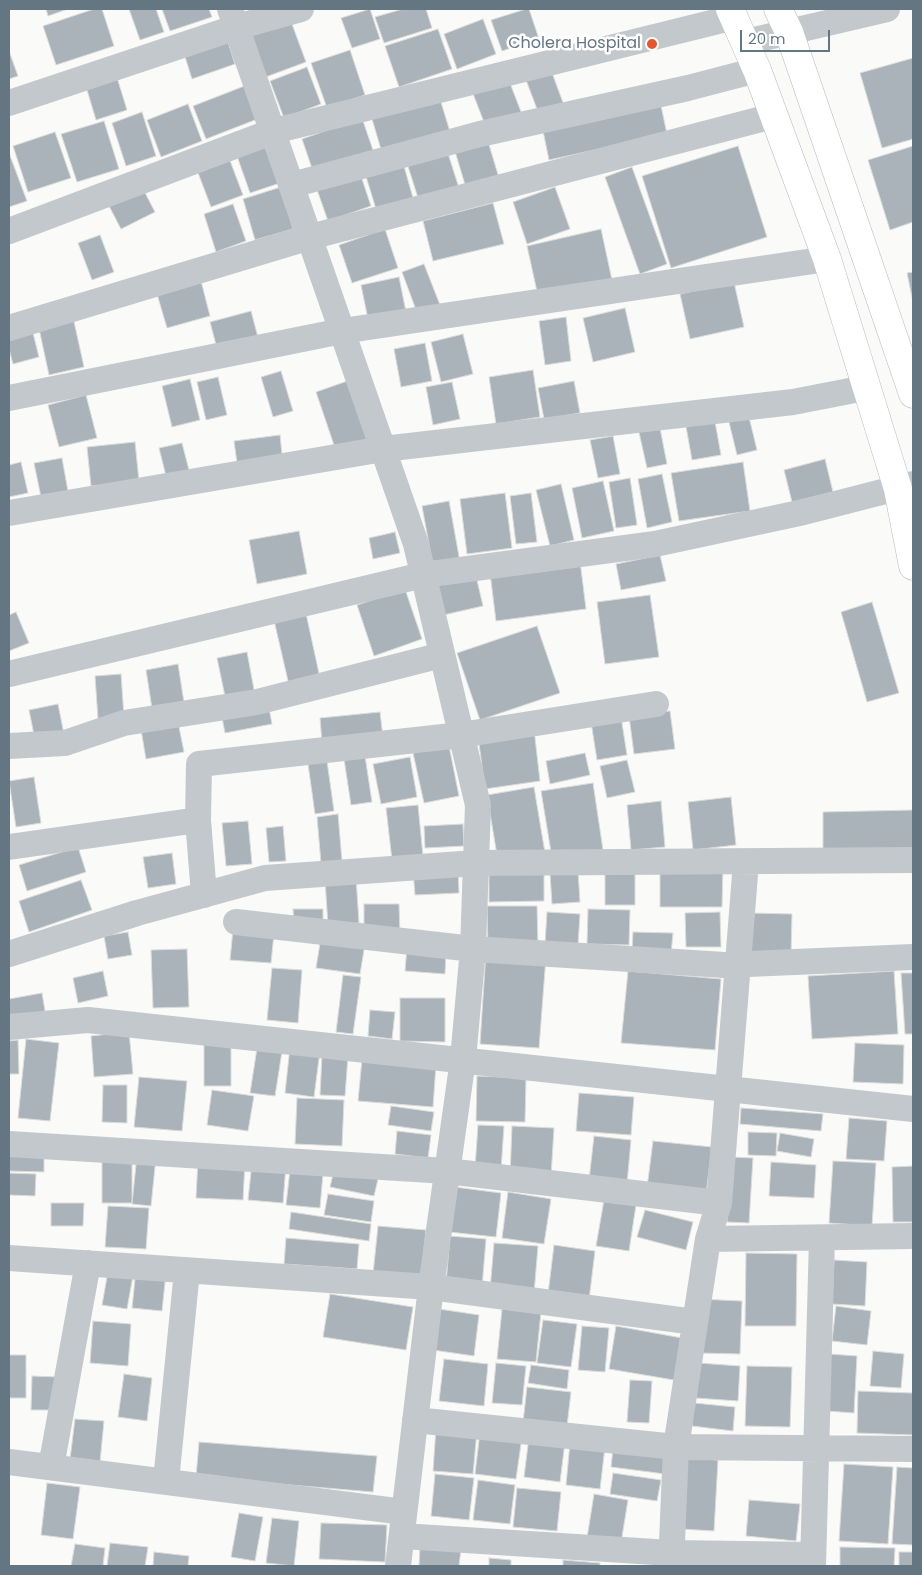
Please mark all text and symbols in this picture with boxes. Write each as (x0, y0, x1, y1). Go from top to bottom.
scale bar (742, 20, 832, 52)
text: 20 m (748, 28, 786, 49)
place label: Cholera Hospital (508, 34, 641, 54)
marker: Cholera Hospital (645, 37, 659, 51)

